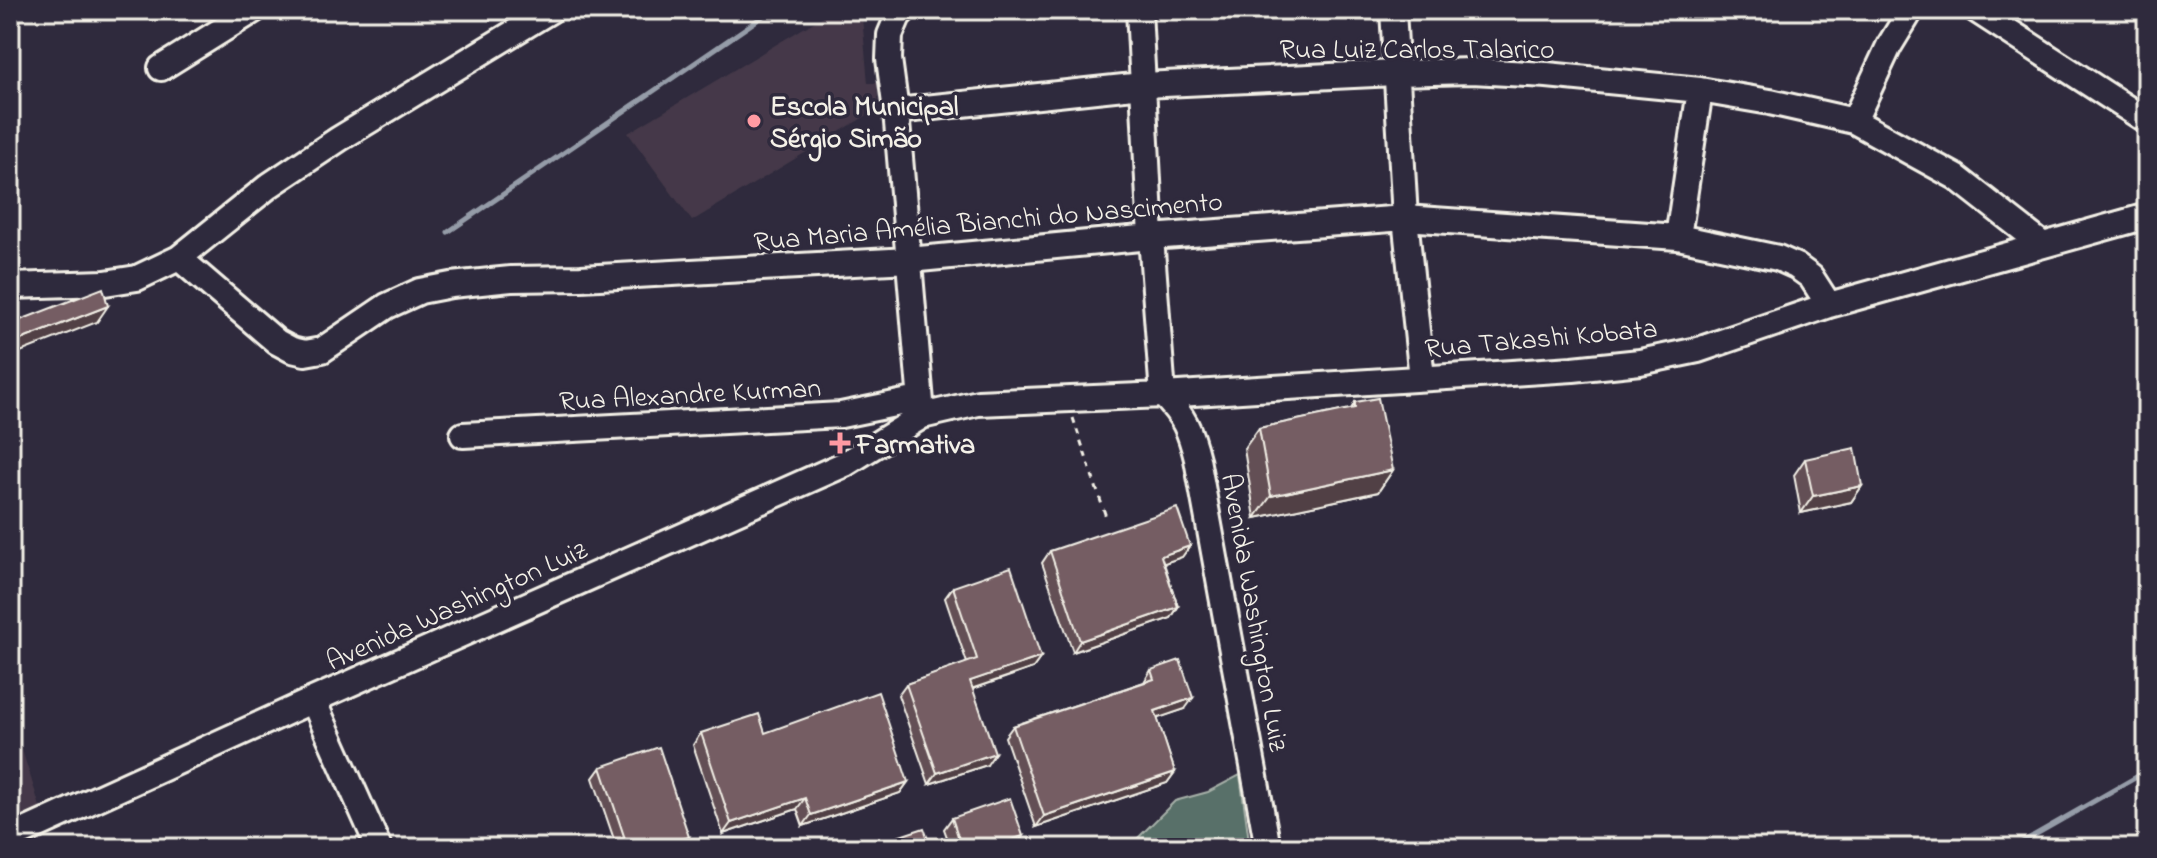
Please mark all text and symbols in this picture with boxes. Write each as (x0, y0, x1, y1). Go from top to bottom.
street label: Rua Luiz Carlos Talarico (1280, 31, 1555, 72)
place label: Escola Municipal Sérgio Simão (770, 88, 959, 162)
marker: Escola Municipal Sérgio Simão (745, 112, 763, 130)
street label: Rua Maria Amélia Bianchi do Nascimento (752, 183, 1224, 264)
street label: Rua Takashi Kobata (1423, 310, 1659, 371)
street label: Rua Alexandre Kurman (558, 369, 822, 424)
place label: Farmativa (854, 426, 975, 467)
marker: Farmativa (831, 434, 849, 452)
street label: Avenida Washington Luiz (1208, 470, 1297, 755)
street label: Avenida Washington Luiz (320, 531, 595, 683)

